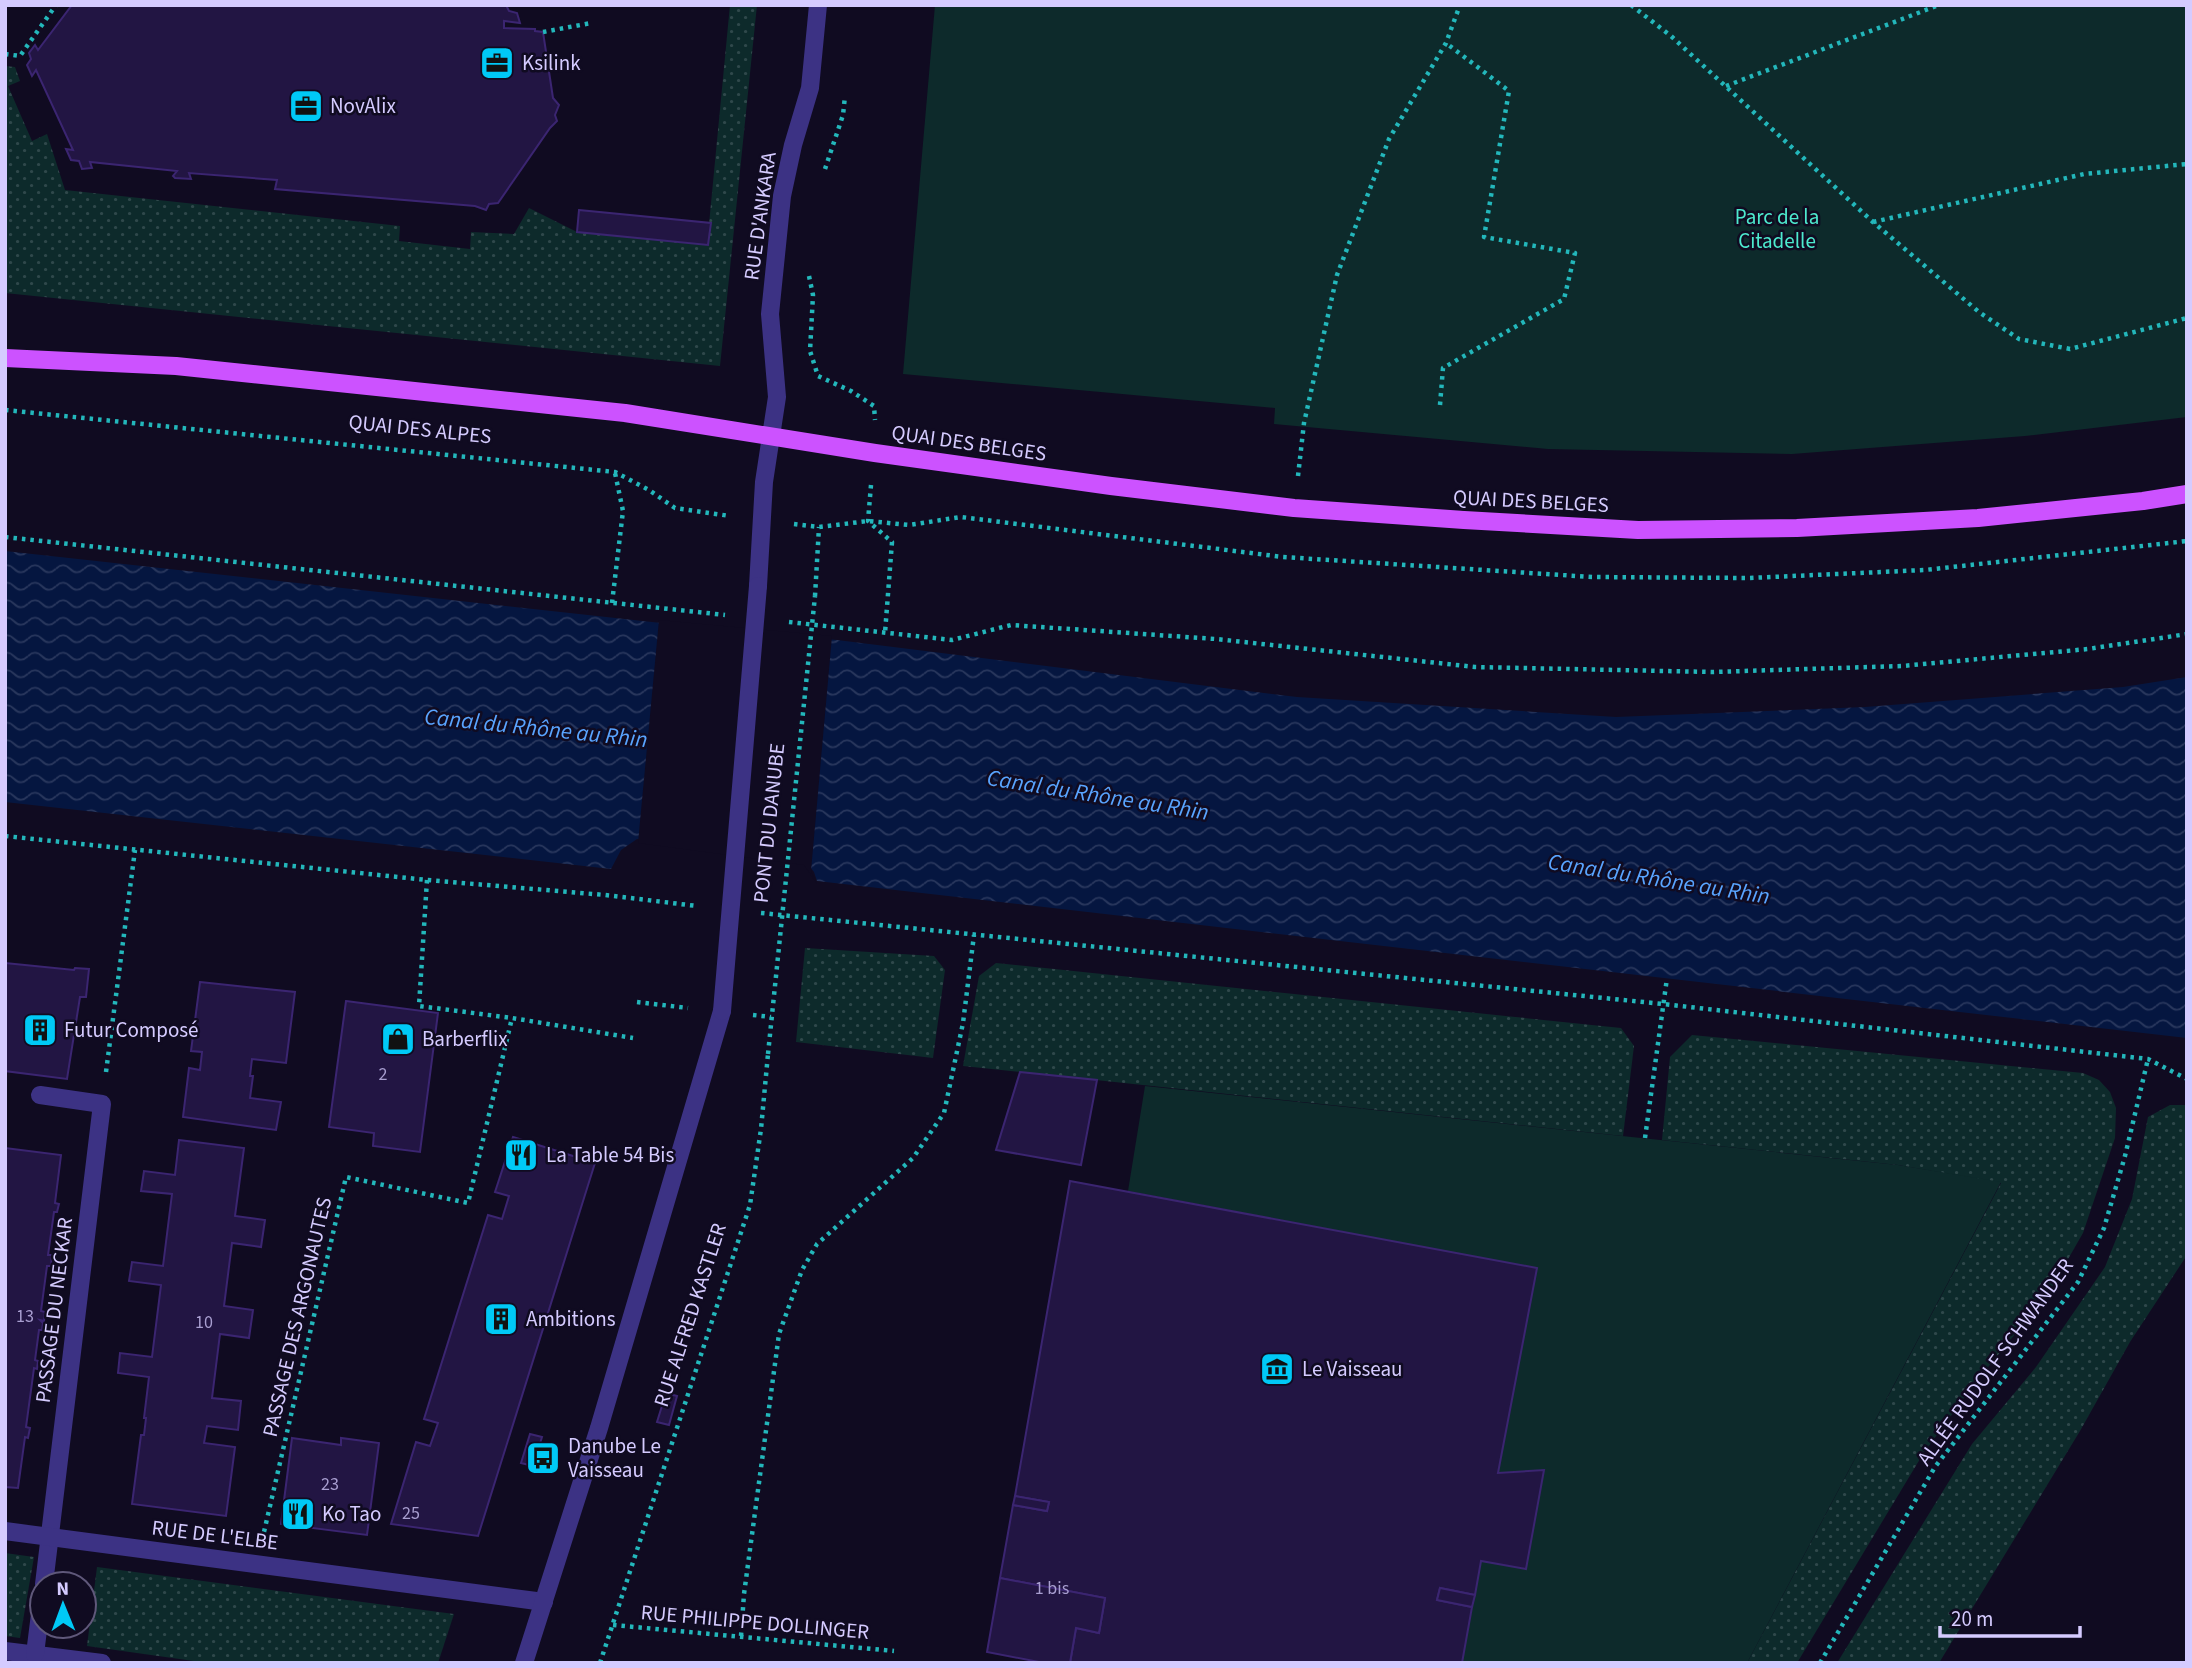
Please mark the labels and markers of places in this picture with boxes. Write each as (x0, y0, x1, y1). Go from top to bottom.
office icon: Ksilink (478, 44, 516, 82)
place label: Ksilink (522, 48, 581, 78)
office icon: NovAlix (287, 87, 325, 125)
place label: NovAlix (330, 91, 396, 121)
building icon: Futur Composé (21, 1011, 59, 1049)
place label: Futur Composé (64, 1015, 198, 1045)
shop icon: Barberflix (379, 1020, 417, 1058)
place label: Barberflix (422, 1024, 508, 1054)
restaurant icon: La Table 54 Bis (502, 1136, 540, 1174)
place label: La Table 54 Bis (546, 1140, 674, 1170)
building icon: Ambitions (482, 1300, 520, 1338)
place label: Ambitions (526, 1304, 616, 1334)
museum icon: Le Vaisseau (1258, 1350, 1296, 1388)
place label: Le Vaisseau (1302, 1354, 1402, 1384)
place label: Danube Le Vaisseau (568, 1431, 661, 1485)
bus stop icon: Danube Le Vaisseau (524, 1439, 562, 1477)
restaurant icon: Ko Tao (279, 1495, 317, 1533)
place label: Ko Tao (322, 1499, 381, 1529)

